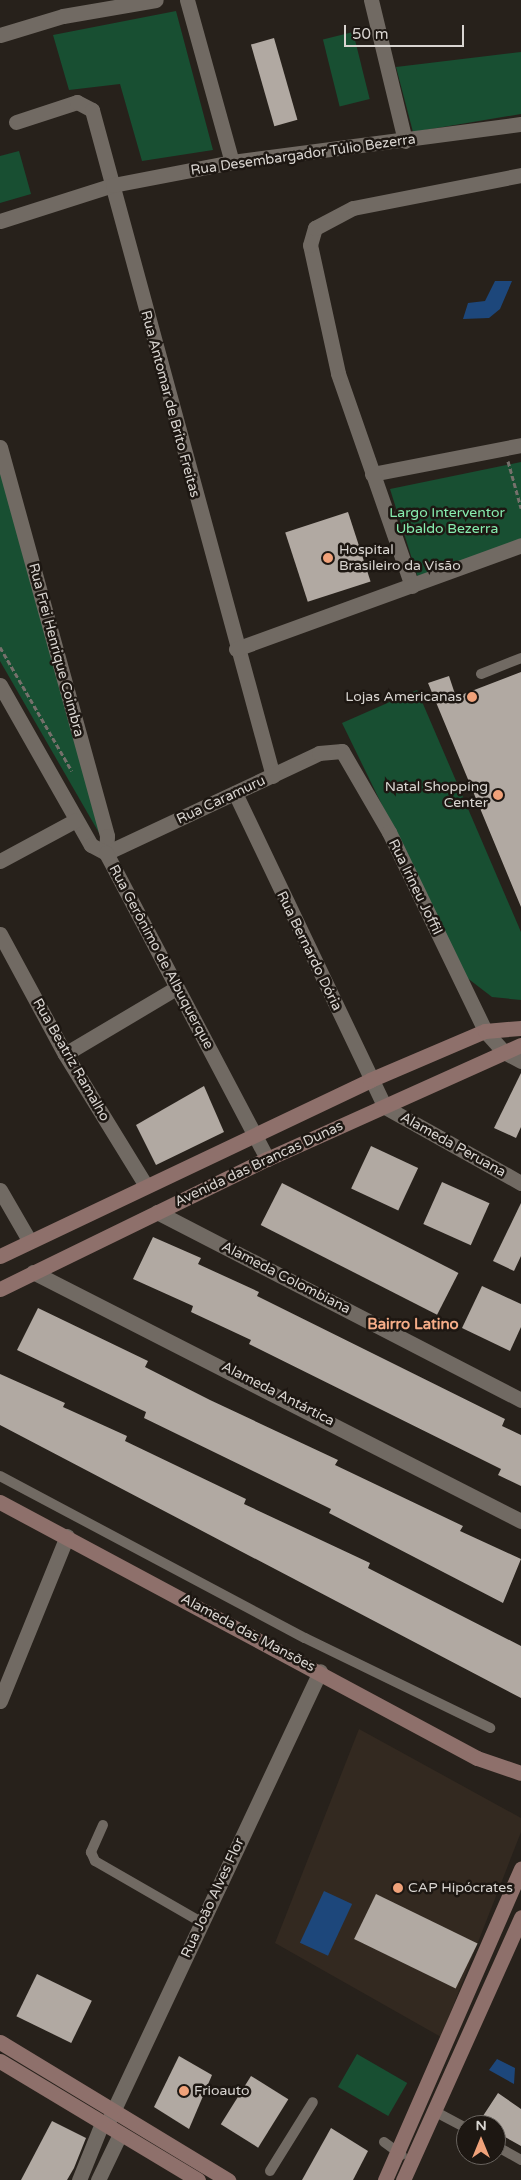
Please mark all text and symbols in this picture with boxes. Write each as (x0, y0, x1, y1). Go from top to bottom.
scale bar (346, 15, 466, 47)
text: 50 m (352, 25, 389, 43)
street label: Rua Desembargador Túlio Bezerra (189, 131, 417, 179)
street label: Rua Antomar de Brito Freitas (137, 309, 203, 499)
park label: Largo Interventor Ubaldo Bezerra (389, 505, 505, 538)
place label: Hospital Brasileiro da Visão (339, 542, 461, 574)
marker: Hospital Brasileiro da Visão (321, 551, 335, 565)
street label: Rua Frei Henrique Coimbra (25, 561, 87, 739)
place label: Lojas Americanas (345, 689, 462, 705)
marker: Lojas Americanas (466, 691, 478, 703)
street label: Rua Caramuru (174, 772, 268, 828)
place label: Natal Shopping Center (385, 779, 488, 812)
marker: Natal Shopping Center (492, 789, 504, 801)
street label: Rua Irineu Joffil (385, 836, 445, 938)
street label: Rua Gerônimo de Albuquerque (105, 862, 217, 1052)
street label: Rua Bernardo Dória (273, 888, 345, 1014)
street label: Rua Beatriz Ramalho (29, 996, 113, 1124)
street label: Alameda Peruana (397, 1109, 509, 1181)
street label: Avenida das Brancas Dunas (172, 1118, 346, 1210)
street label: Alameda Colombiana (219, 1238, 353, 1318)
district label: Bairro Latino (367, 1316, 459, 1334)
street label: Alameda Antártica (219, 1358, 337, 1430)
street label: Alameda das Mansões (178, 1590, 318, 1676)
street label: Rua João Alves Flor (178, 1835, 248, 1961)
place label: CAP Hipócrates (408, 1880, 513, 1896)
marker: CAP Hipócrates (392, 1882, 404, 1894)
place label: Frioauto (194, 2083, 250, 2099)
marker: Frioauto (178, 2085, 190, 2097)
north arrow (456, 2115, 506, 2165)
text: N (475, 2117, 487, 2134)

